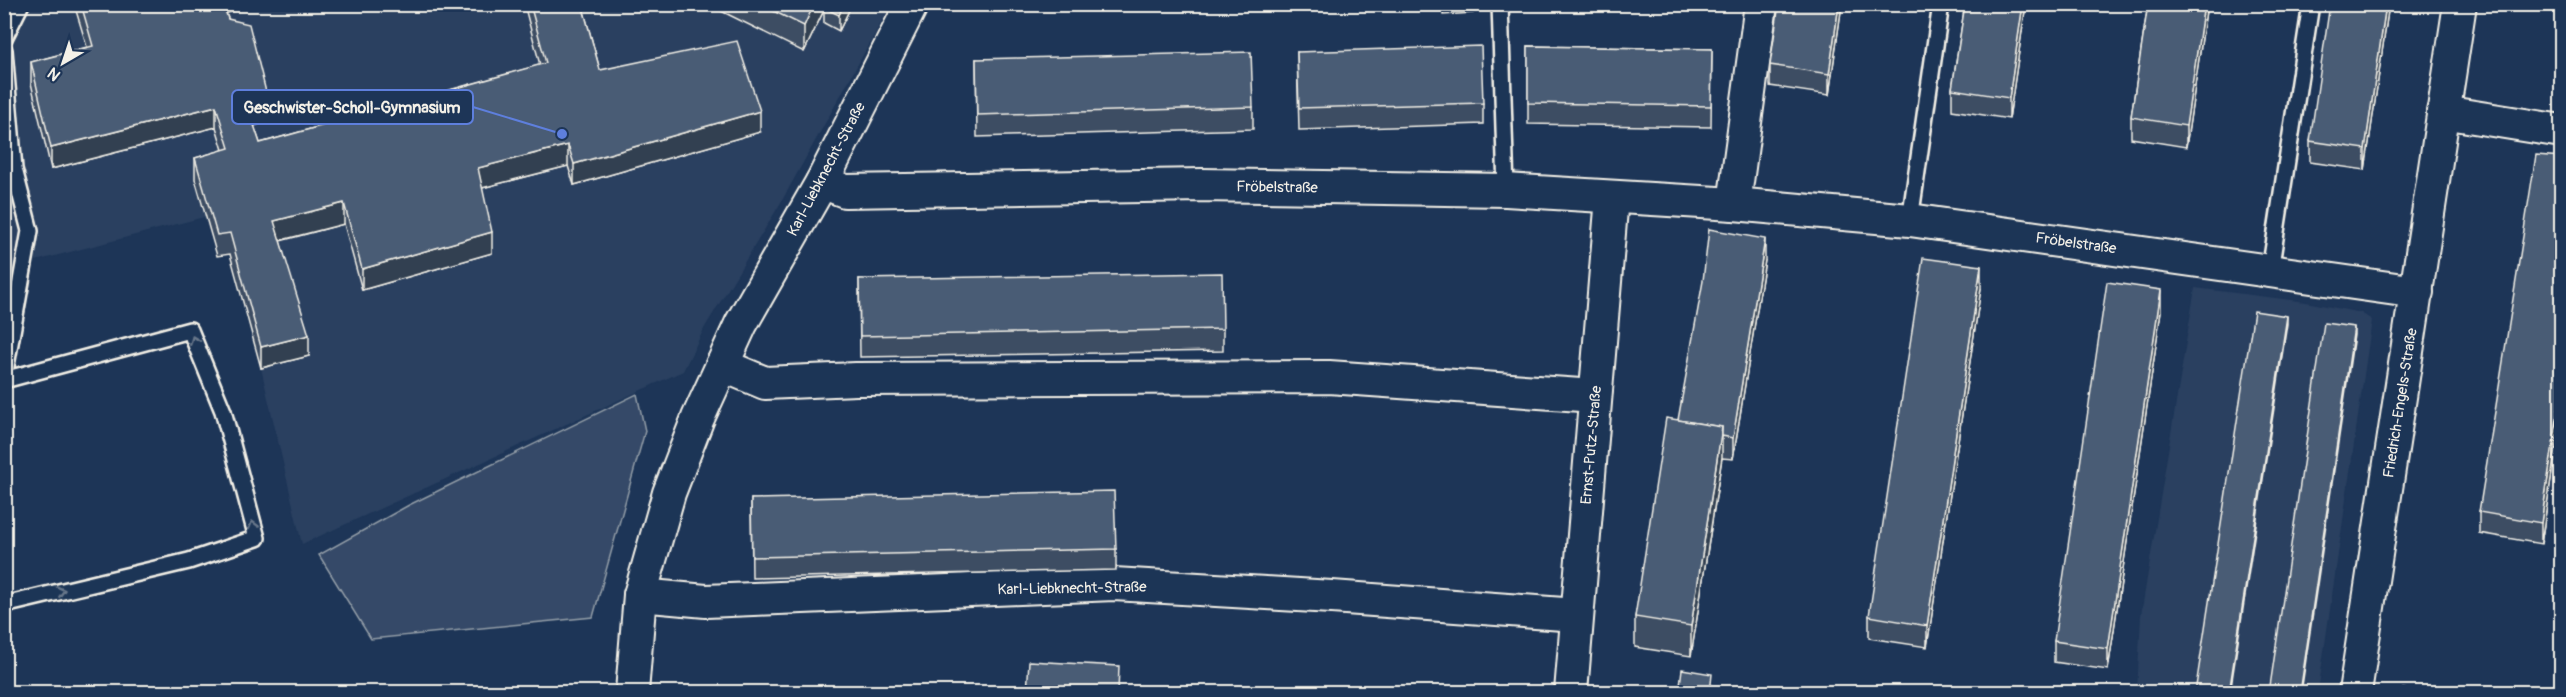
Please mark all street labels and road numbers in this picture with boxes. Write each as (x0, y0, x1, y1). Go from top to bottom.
street label: Karl-Liebknecht-Straße (783, 98, 870, 240)
street label: Fröbelstraße (1236, 177, 1319, 198)
street label: Fröbelstraße (2034, 228, 2118, 259)
street label: Friedrich-Engels-Straße (2379, 326, 2422, 479)
street label: Ernst-Putz-Straße (1577, 384, 1606, 505)
street label: Karl-Liebknecht-Straße (997, 578, 1147, 599)

